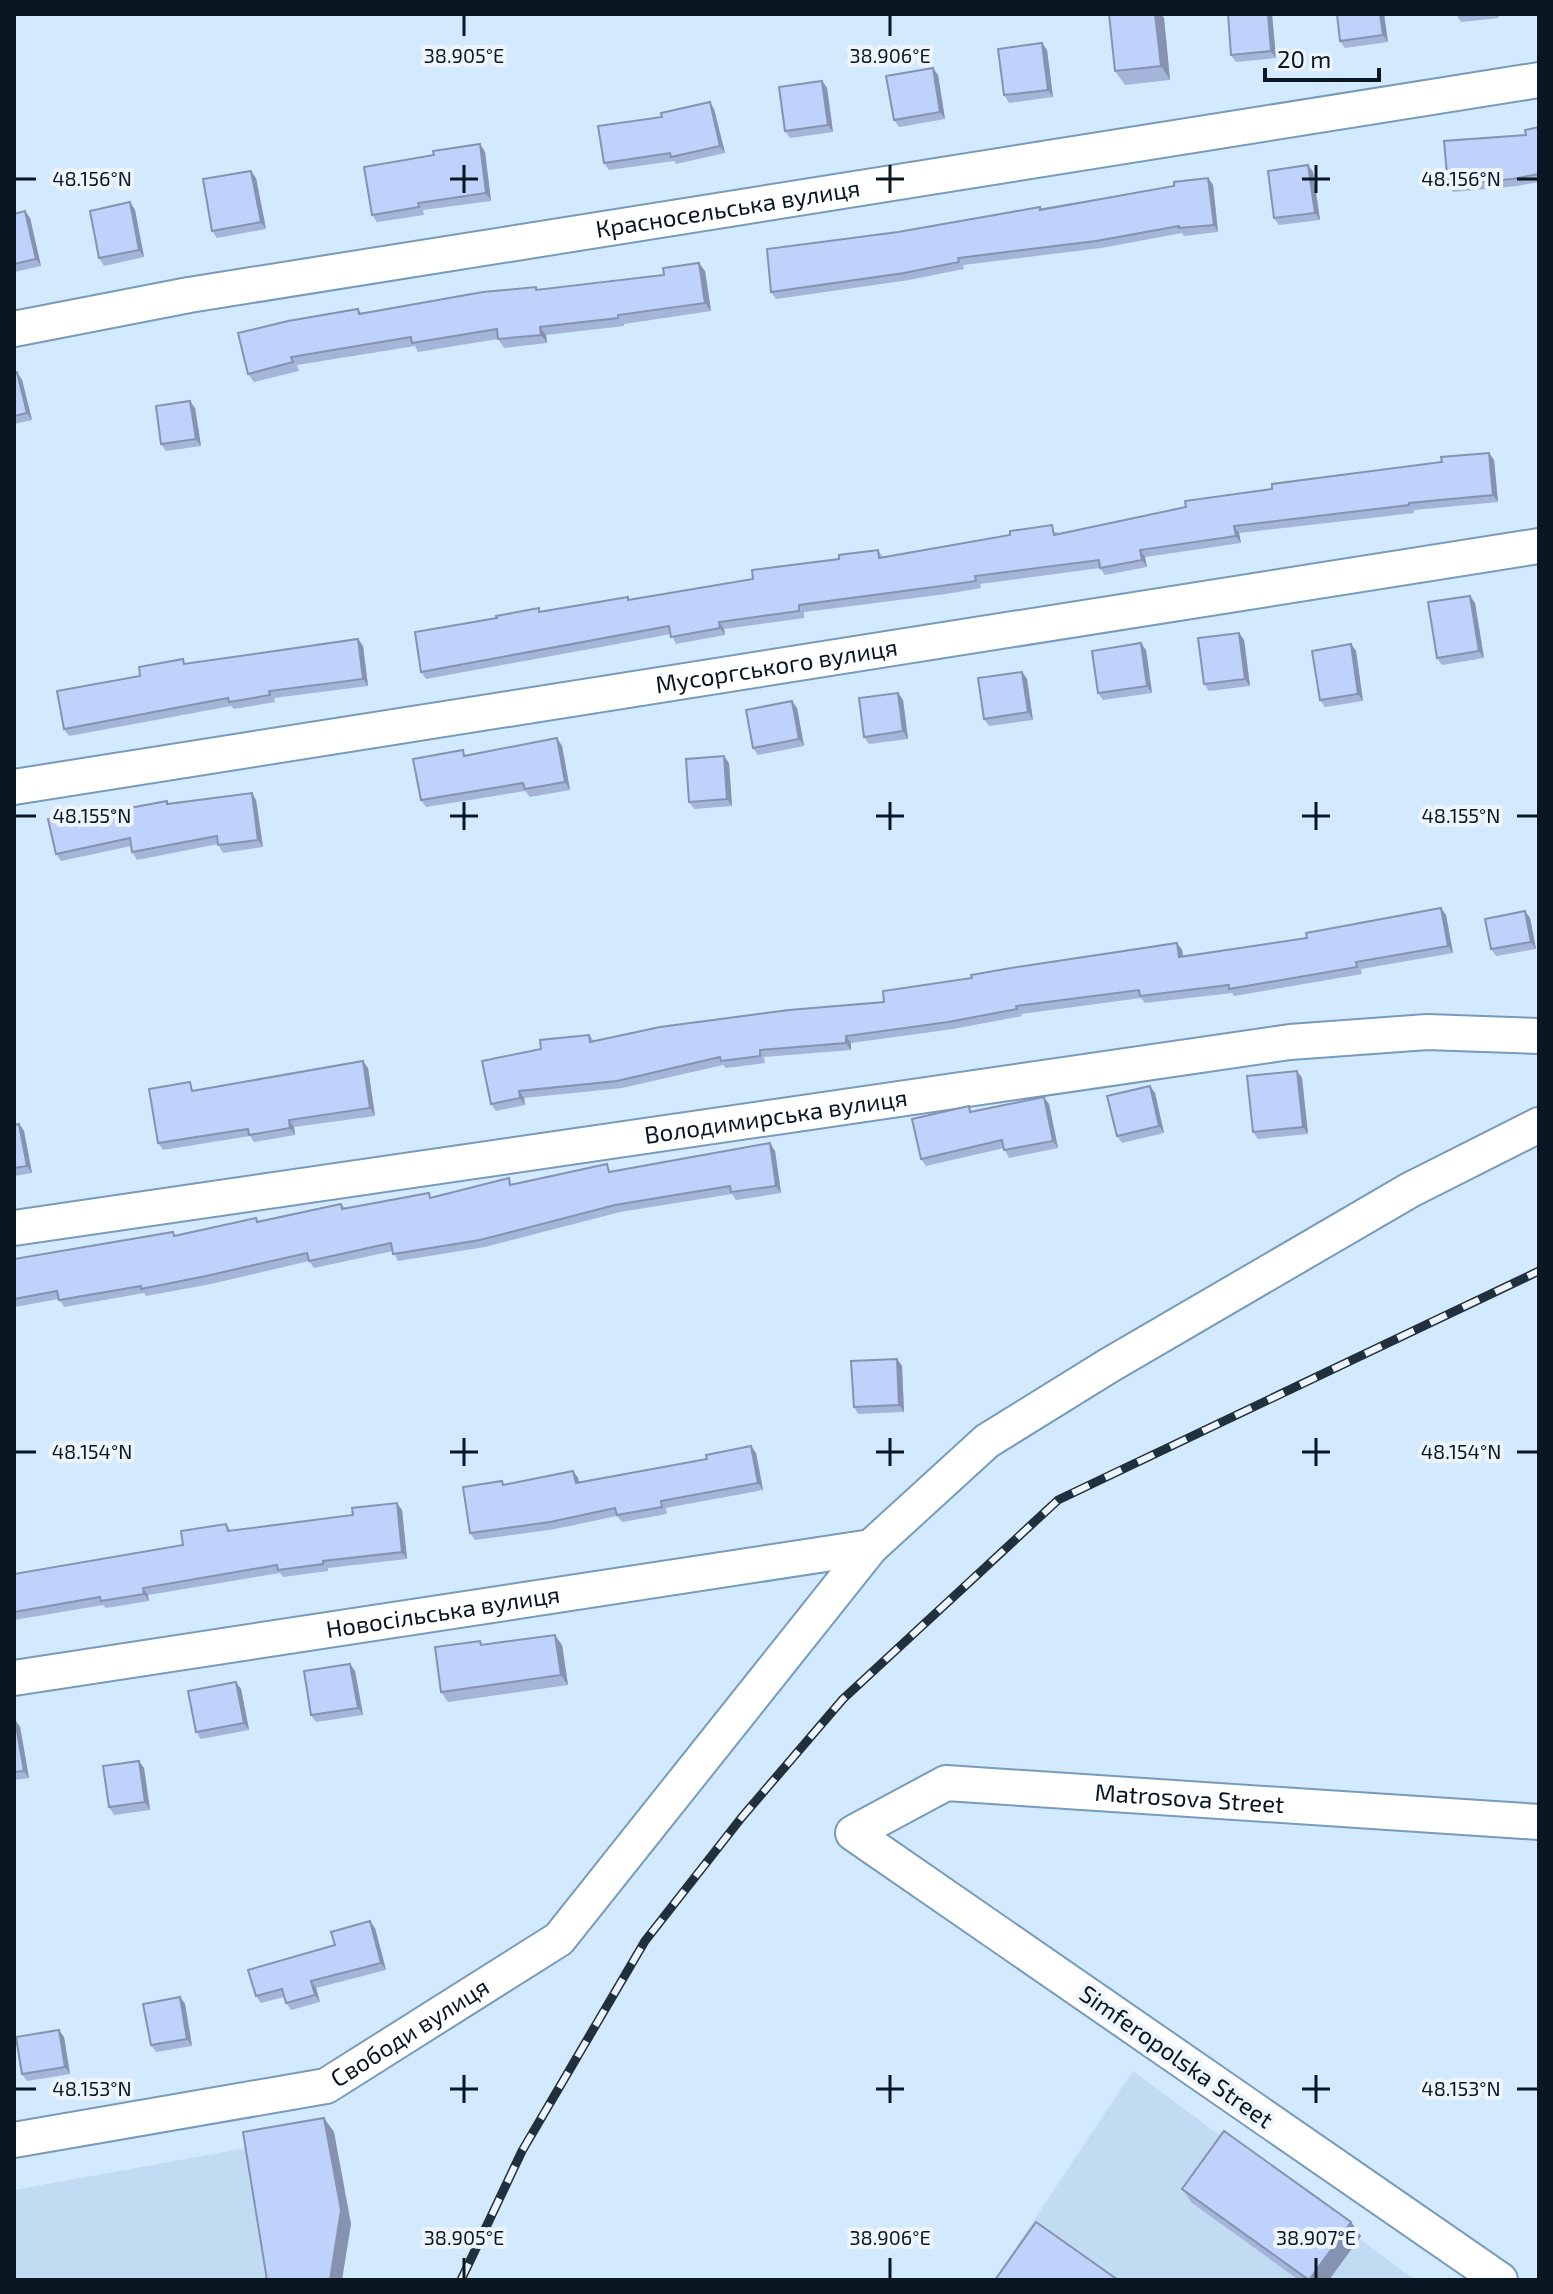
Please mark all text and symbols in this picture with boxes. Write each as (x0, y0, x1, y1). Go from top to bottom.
scale bar (1265, 32, 1379, 82)
text: 38.905°E (424, 43, 504, 67)
text: 38.906°E (849, 43, 931, 67)
text: 20 m (1277, 44, 1331, 73)
text: 48.156°N (52, 166, 132, 190)
text: 48.156°N (1421, 166, 1501, 190)
street label: Красносельська вулиця (593, 172, 862, 243)
street label: Мусоргського вулиця (653, 632, 899, 698)
text: 48.155°N (53, 803, 131, 827)
text: 48.155°N (1422, 803, 1500, 827)
street label: Володимирська вулиця (642, 1082, 909, 1149)
text: 48.154°N (52, 1439, 132, 1463)
text: 48.154°N (1421, 1439, 1501, 1463)
street label: Новосільська вулиця (324, 1579, 562, 1643)
street label: Matrosova Street (1094, 1777, 1285, 1818)
street label: Свободи вулиця (325, 1971, 494, 2092)
street label: Simferopolska Street (1075, 1978, 1279, 2133)
text: 48.153°N (52, 2076, 132, 2100)
text: 48.153°N (1421, 2076, 1501, 2100)
text: 38.905°E (424, 2225, 504, 2249)
text: 38.906°E (849, 2225, 931, 2249)
text: 38.907°E (1276, 2225, 1356, 2249)

